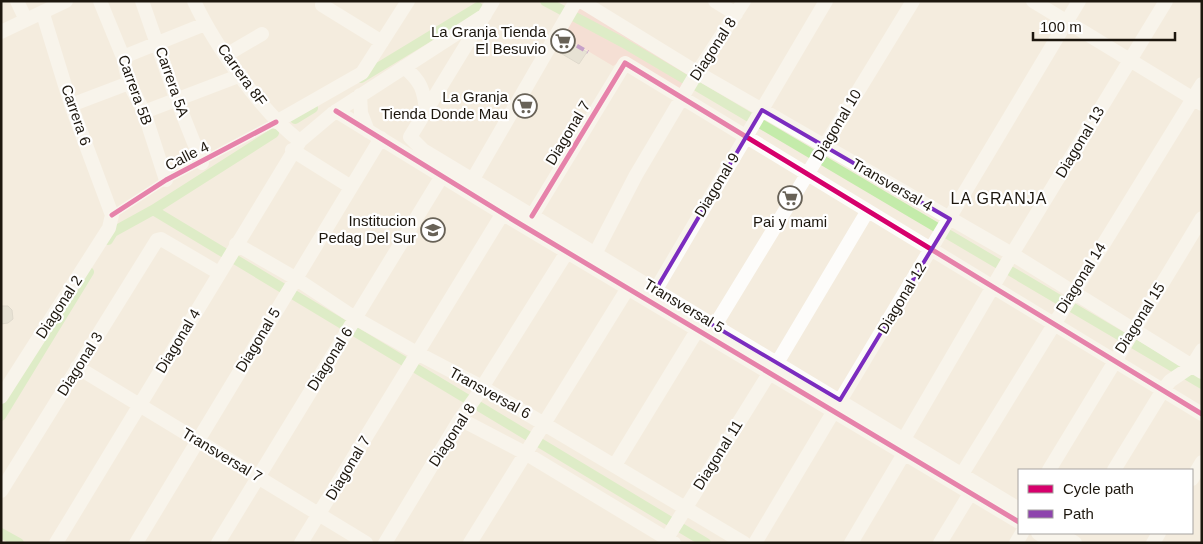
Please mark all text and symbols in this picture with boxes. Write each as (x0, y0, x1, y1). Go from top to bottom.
scale bar (1033, 10, 1176, 42)
street label: Diagonal 8 (686, 14, 739, 83)
text: 100 m (1040, 18, 1082, 35)
place label: La Granja Tienda El Besuvio (431, 23, 547, 57)
supermarket icon: La Granja Tienda El Besuvio (550, 28, 576, 54)
street label: Carrera 8F (214, 40, 271, 109)
street label: Carrera 5A (152, 44, 192, 119)
street label: Carrera 5B (115, 52, 156, 127)
street label: Carrera 6 (58, 82, 95, 148)
street label: Diagonal 10 (809, 86, 864, 163)
place label: La Granja Tienda Donde Mau (381, 88, 509, 122)
supermarket icon: La Granja Tienda Donde Mau (512, 93, 538, 119)
street label: Diagonal 7 (542, 98, 593, 168)
street label: Diagonal 13 (1052, 103, 1107, 180)
street label: Calle 4 (162, 137, 211, 174)
street label: Diagonal 9 (691, 150, 742, 220)
street label: Transversal 4 (849, 155, 936, 215)
supermarket icon: Pai y mami (777, 185, 803, 211)
district label: LA GRANJA (950, 190, 1048, 207)
place label: Institucion Pedag Del Sur (318, 212, 416, 246)
place label: Pai y mami (753, 213, 827, 230)
school or university icon: Institucion Pedag Del Sur (420, 217, 446, 243)
street label: Diagonal 14 (1052, 239, 1109, 316)
street label: Diagonal 12 (874, 259, 929, 336)
street label: Diagonal 2 (32, 272, 85, 341)
street label: Transversal 5 (641, 275, 727, 336)
street label: Diagonal 15 (1111, 279, 1168, 356)
street label: Diagonal 5 (232, 305, 283, 375)
street label: Diagonal 4 (152, 306, 203, 376)
street label: Diagonal 6 (303, 324, 356, 394)
street label: Diagonal 3 (53, 329, 106, 399)
street label: Transversal 6 (447, 363, 534, 422)
street label: Diagonal 8 (425, 400, 478, 469)
street label: Diagonal 11 (689, 417, 746, 493)
street label: Transversal 7 (179, 424, 265, 485)
street label: Diagonal 7 (322, 433, 373, 503)
legend (1018, 469, 1193, 534)
text: Cycle path (1063, 480, 1134, 497)
text: Path (1063, 505, 1094, 522)

